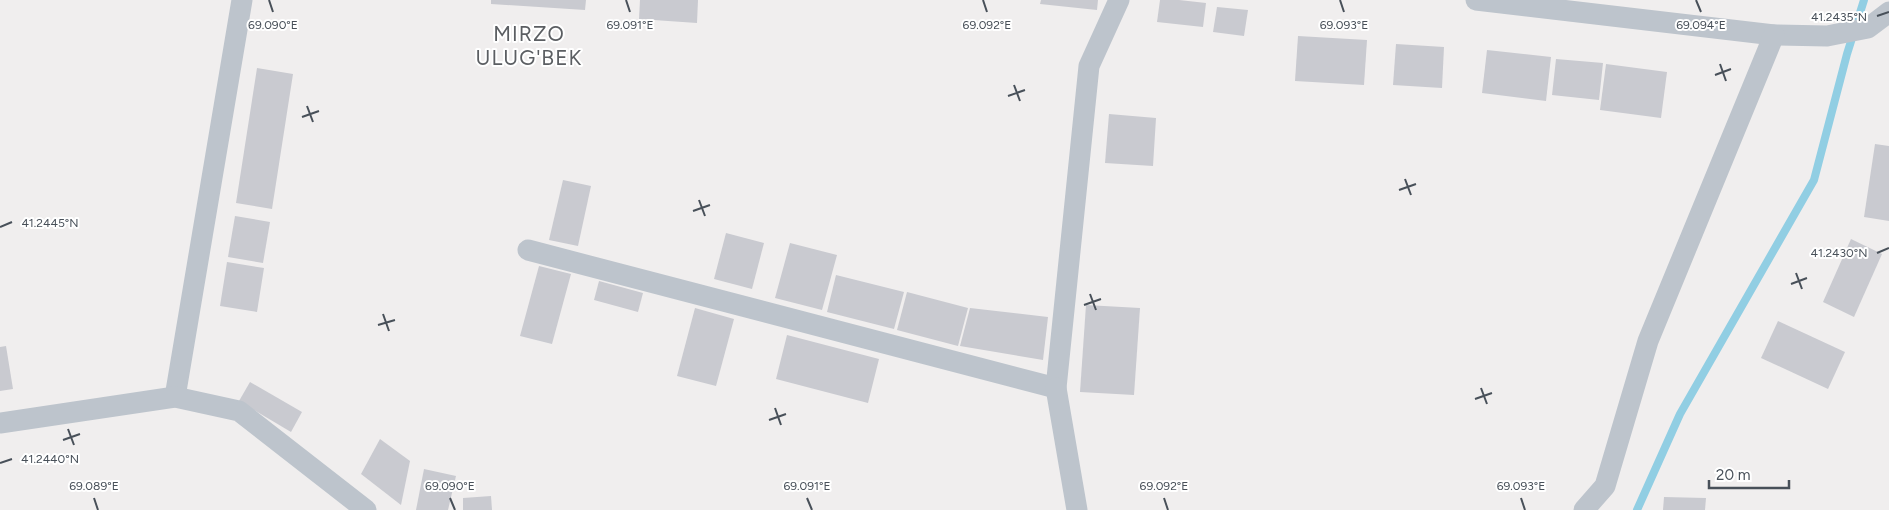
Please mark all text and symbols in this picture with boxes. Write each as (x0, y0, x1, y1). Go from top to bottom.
text: 41.2435°N (1811, 10, 1867, 24)
text: 69.090°E (248, 18, 298, 32)
text: 69.091°E (606, 18, 654, 32)
text: 69.092°E (963, 18, 1011, 32)
text: 69.093°E (1320, 18, 1368, 32)
text: 69.094°E (1676, 18, 1726, 32)
district label: MIRZO ULUG'BEK (476, 21, 582, 70)
text: 41.2445°N (21, 216, 79, 230)
text: 41.2430°N (1810, 246, 1868, 260)
text: 41.2440°N (21, 452, 79, 466)
scale bar (1709, 458, 1789, 490)
text: 20 m (1716, 466, 1750, 484)
text: 69.089°E (69, 479, 119, 493)
text: 69.090°E (425, 479, 475, 493)
text: 69.091°E (783, 479, 831, 493)
text: 69.092°E (1140, 479, 1188, 493)
text: 69.093°E (1497, 479, 1545, 493)

